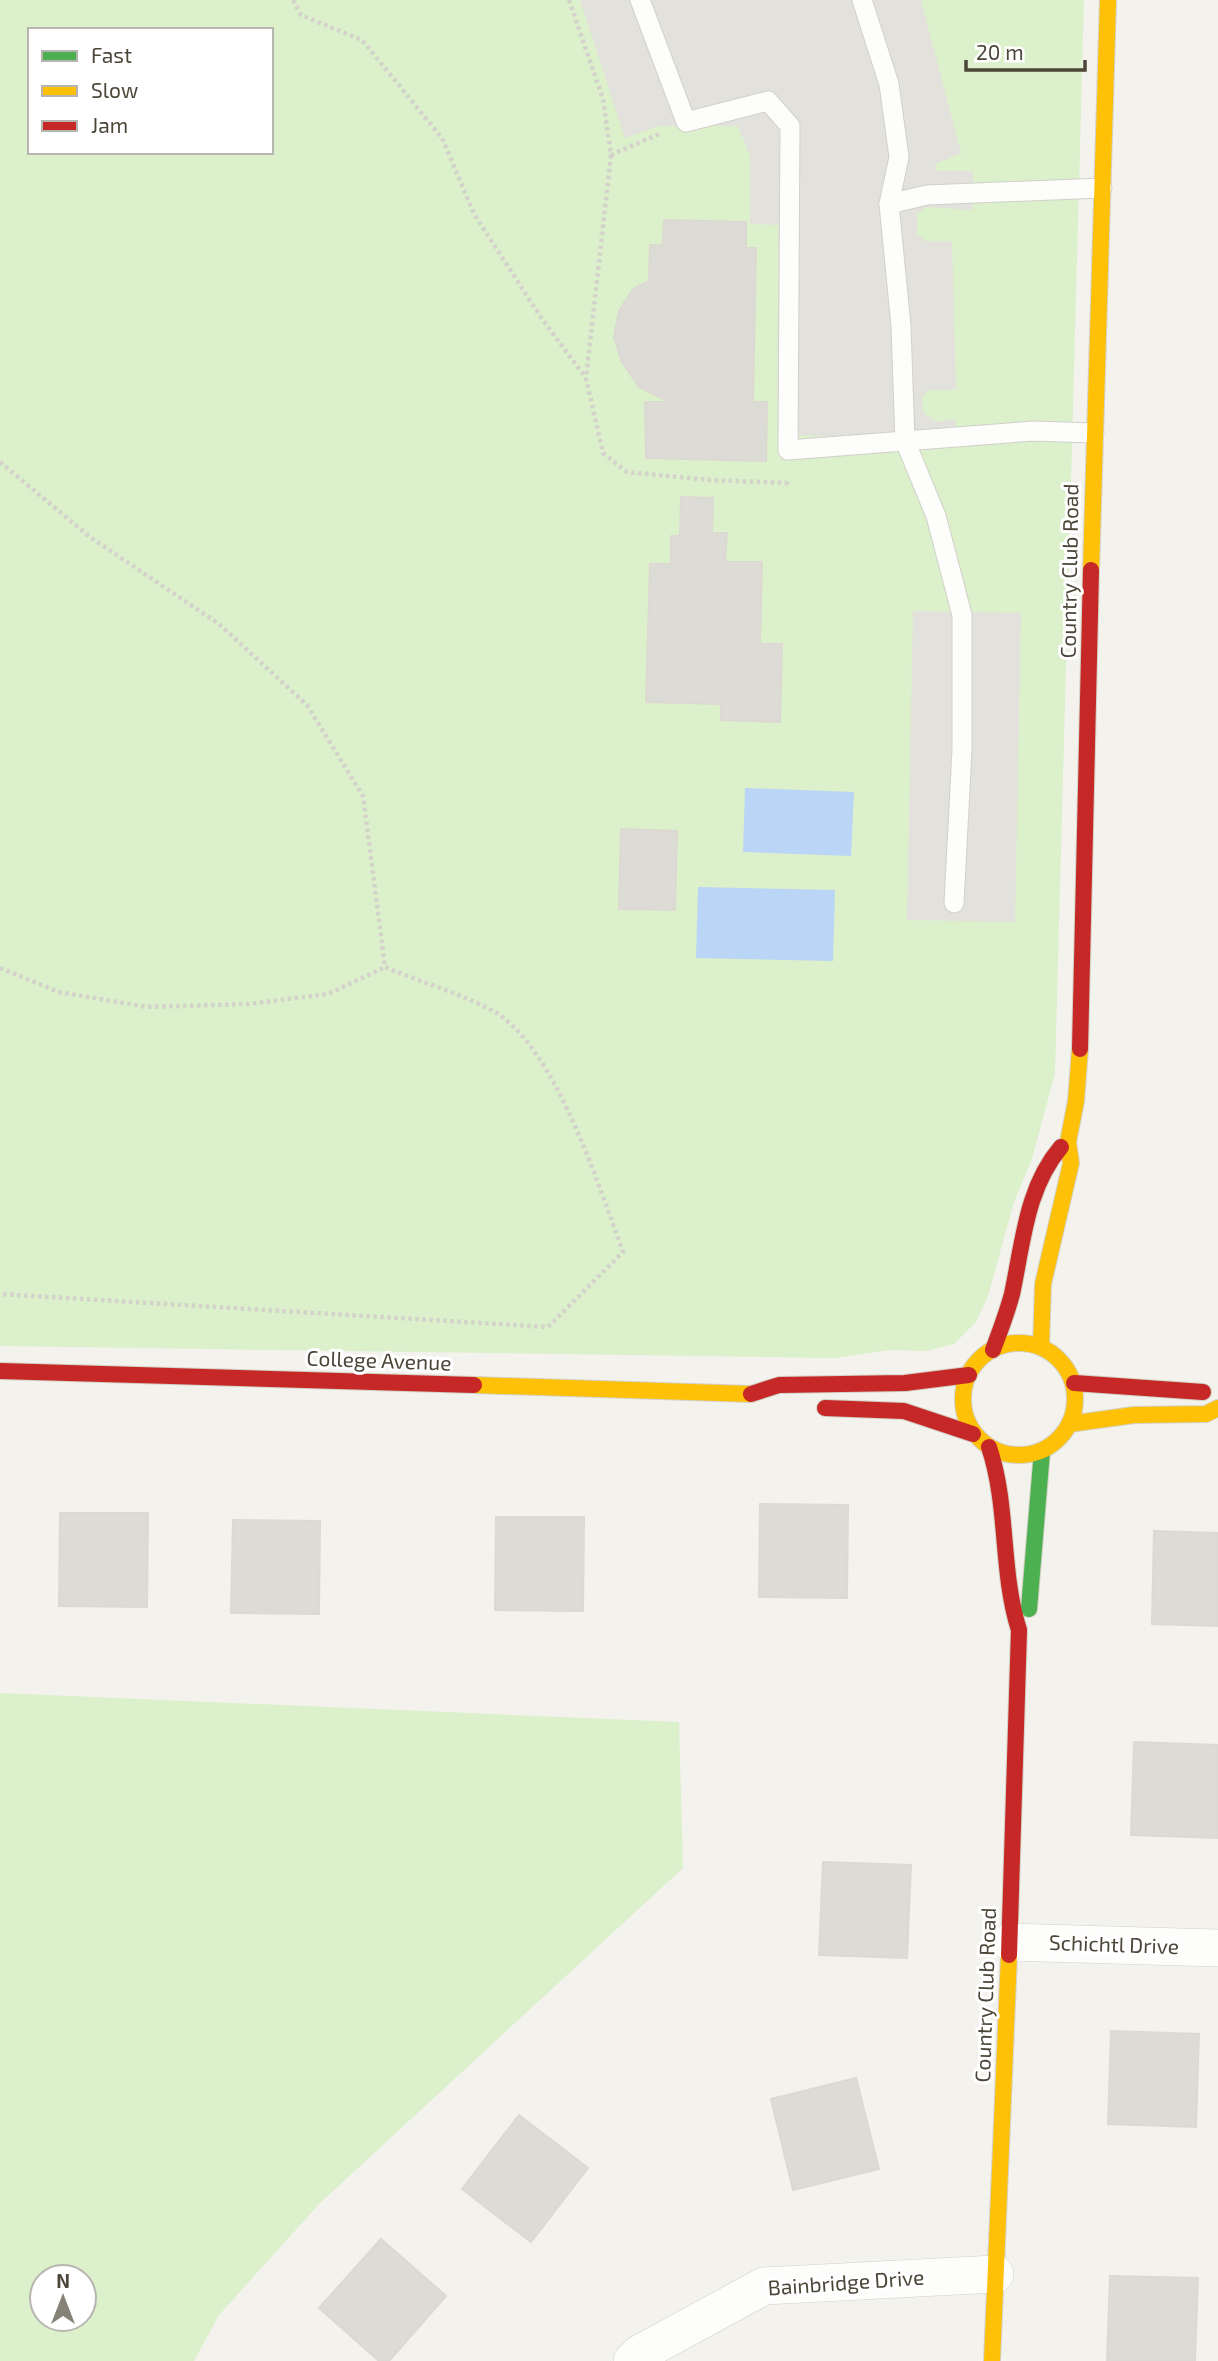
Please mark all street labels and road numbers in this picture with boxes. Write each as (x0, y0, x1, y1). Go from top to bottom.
street label: Country Club Road (1054, 483, 1083, 659)
street label: College Avenue (306, 1344, 452, 1375)
street label: Country Club Road (969, 1907, 1000, 2083)
street label: Schichtl Drive (1049, 1929, 1180, 1958)
street label: Bainbridge Drive (767, 2264, 925, 2299)

